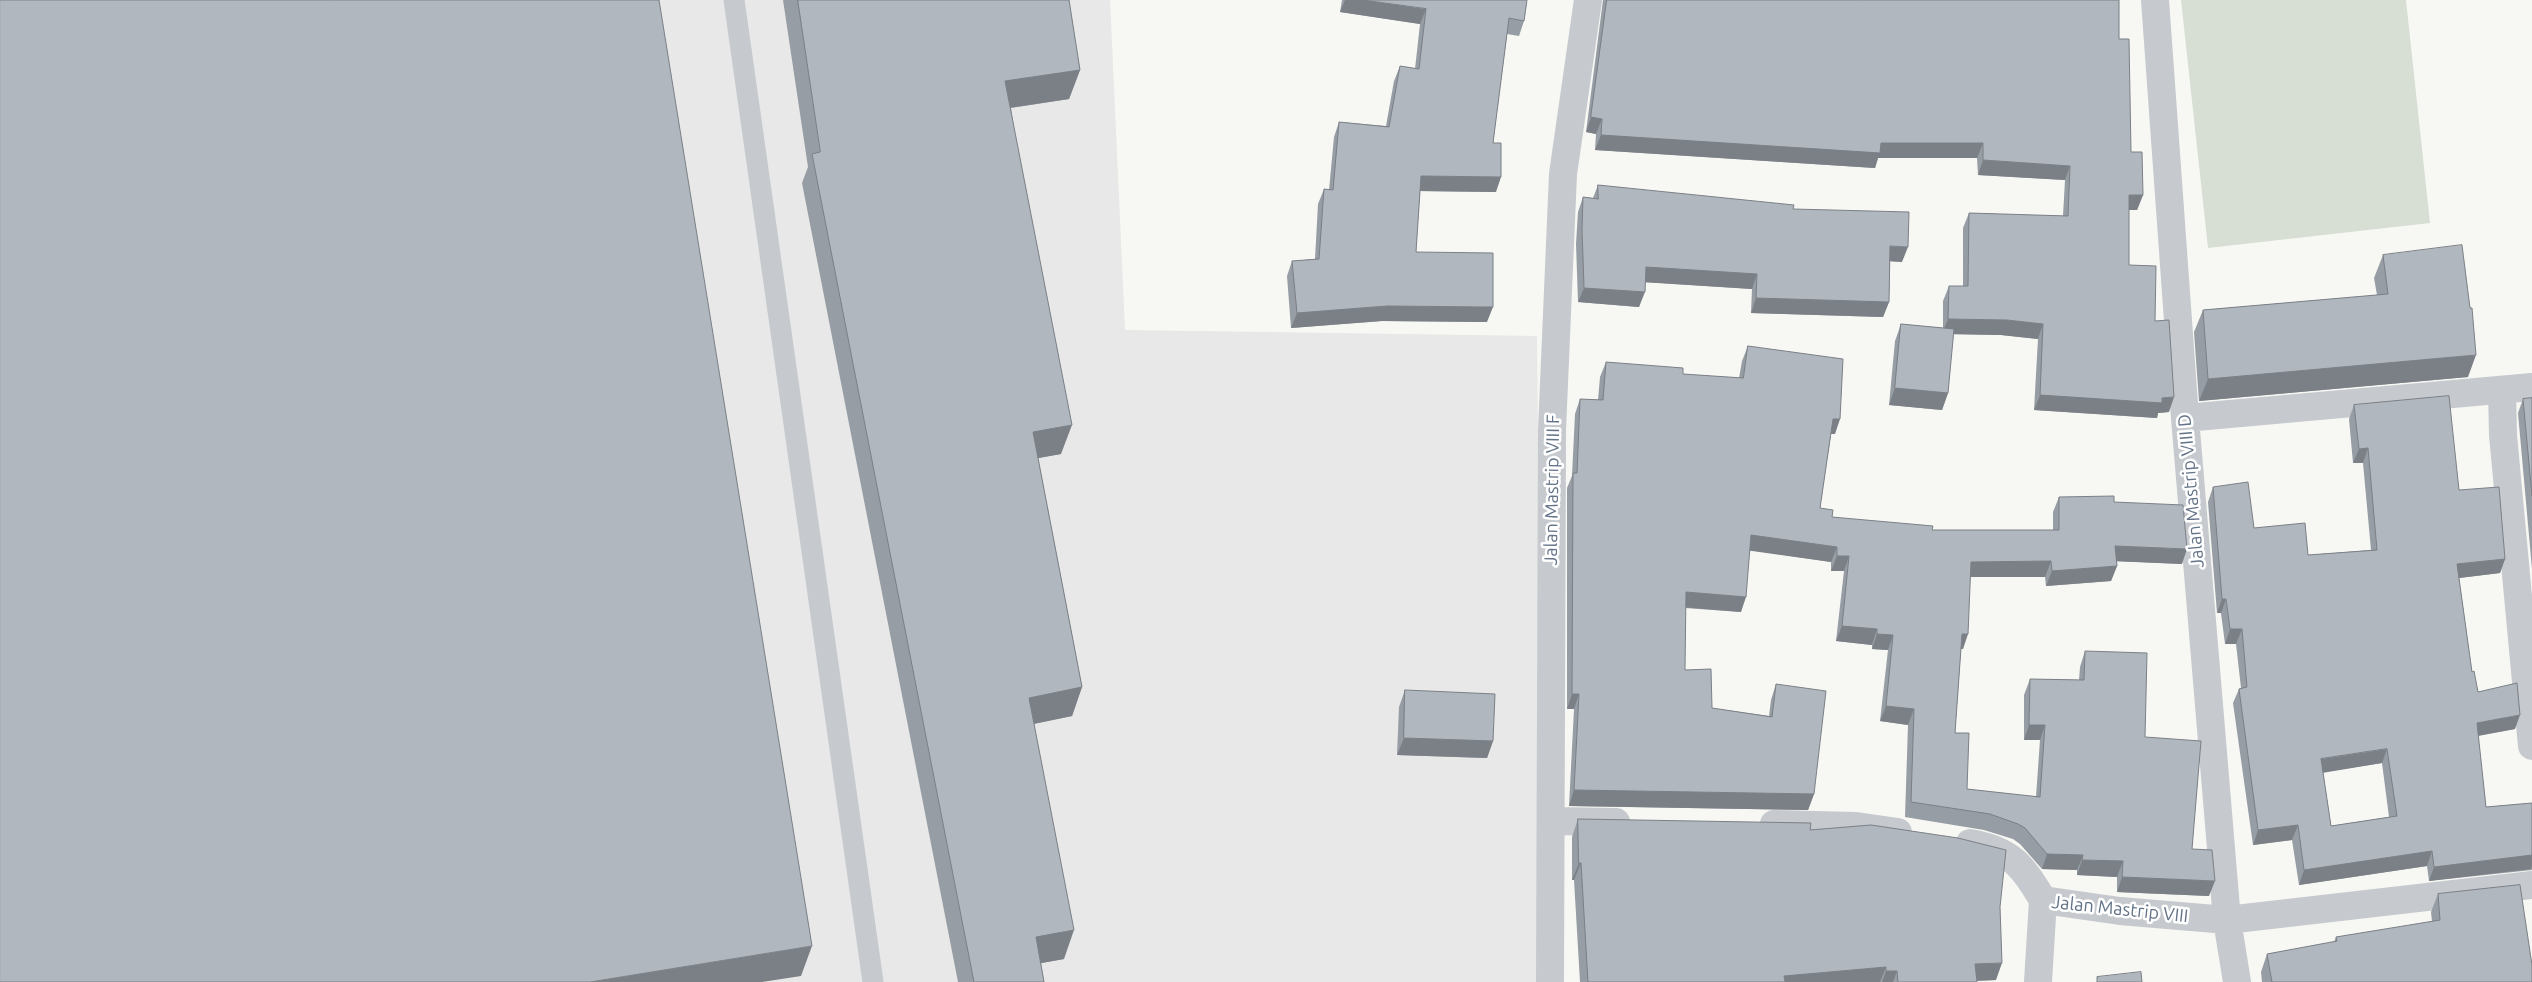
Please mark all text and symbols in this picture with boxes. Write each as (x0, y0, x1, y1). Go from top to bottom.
street label: Jalan Mastrip VIII D (2174, 413, 2208, 569)
street label: Jalan Mastrip VIII F (1540, 414, 1564, 566)
street label: Jalan Mastrip VIII (2051, 891, 2189, 927)

